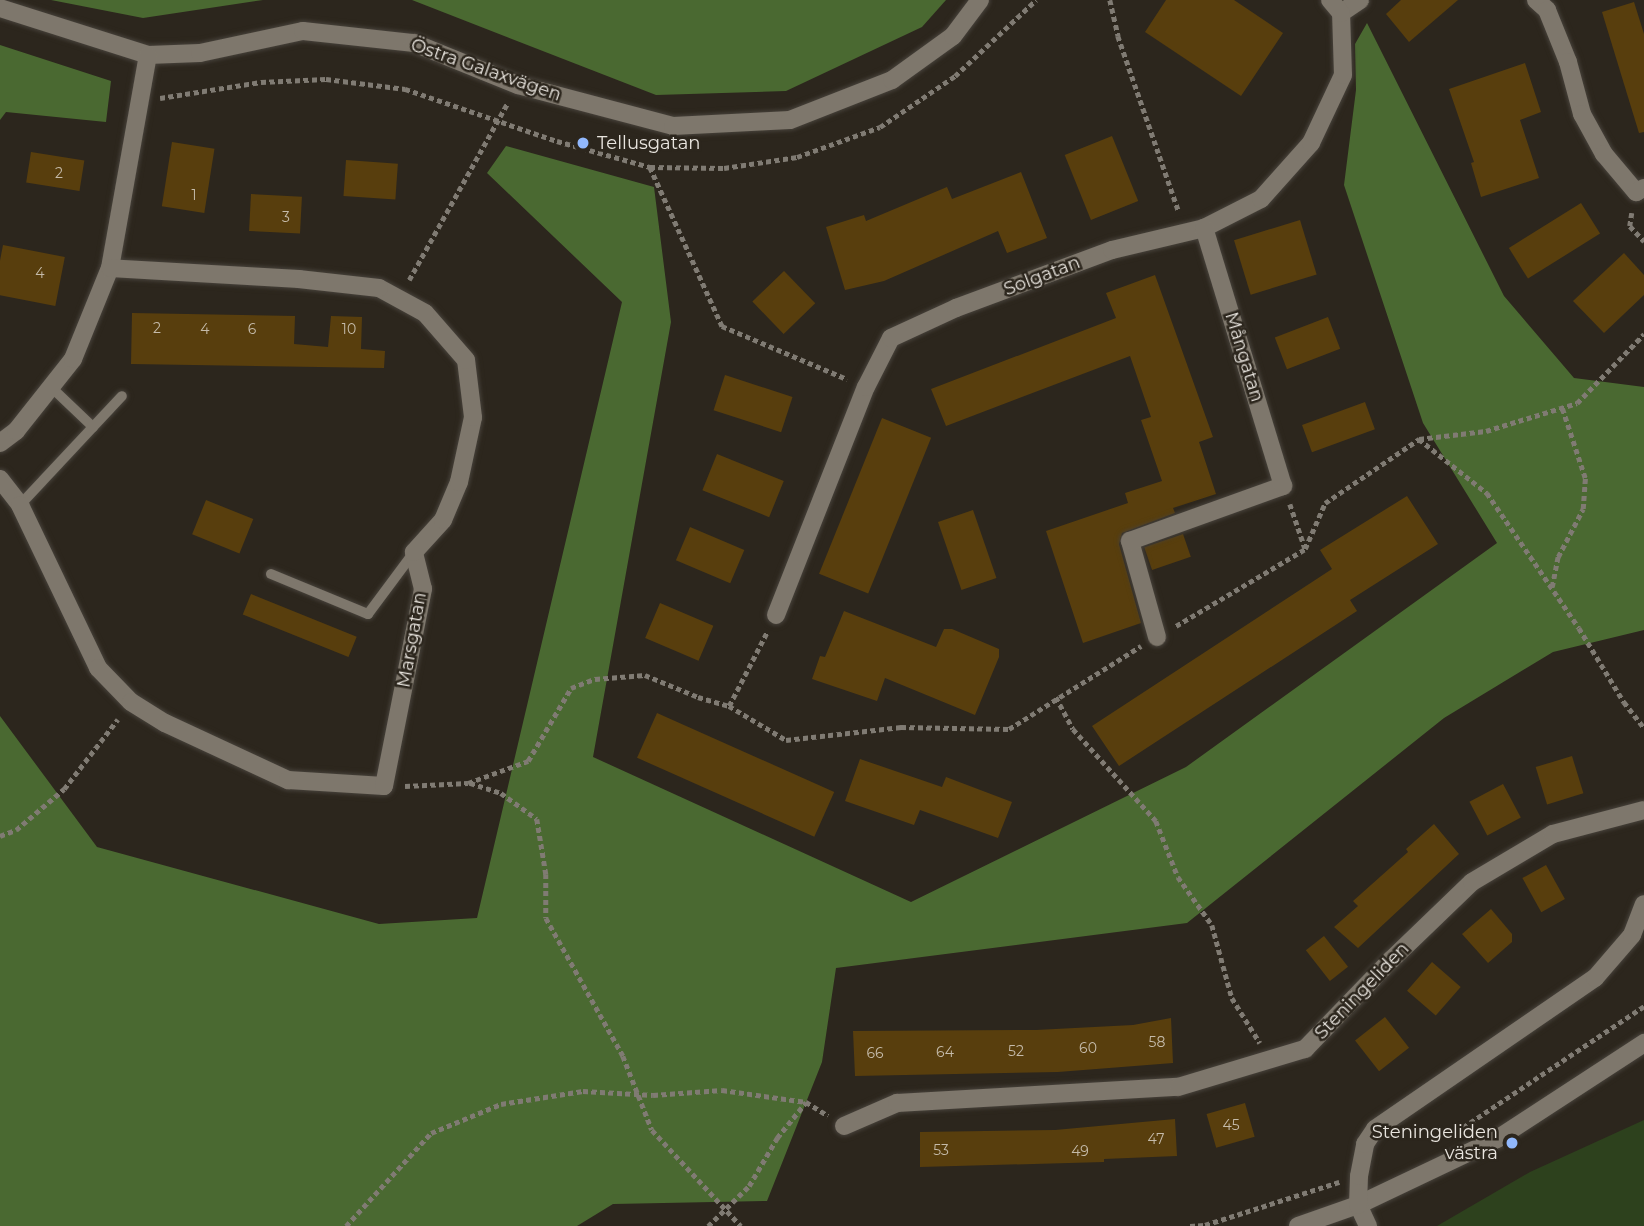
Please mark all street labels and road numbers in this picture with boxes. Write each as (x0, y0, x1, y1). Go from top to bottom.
street label: Östra Galaxvägen (408, 34, 564, 106)
street label: Solgatan (1001, 252, 1083, 300)
street label: Mångatan (1220, 310, 1268, 404)
street label: Marsgatan (393, 591, 431, 689)
street label: Steningeliden (1310, 938, 1414, 1044)

